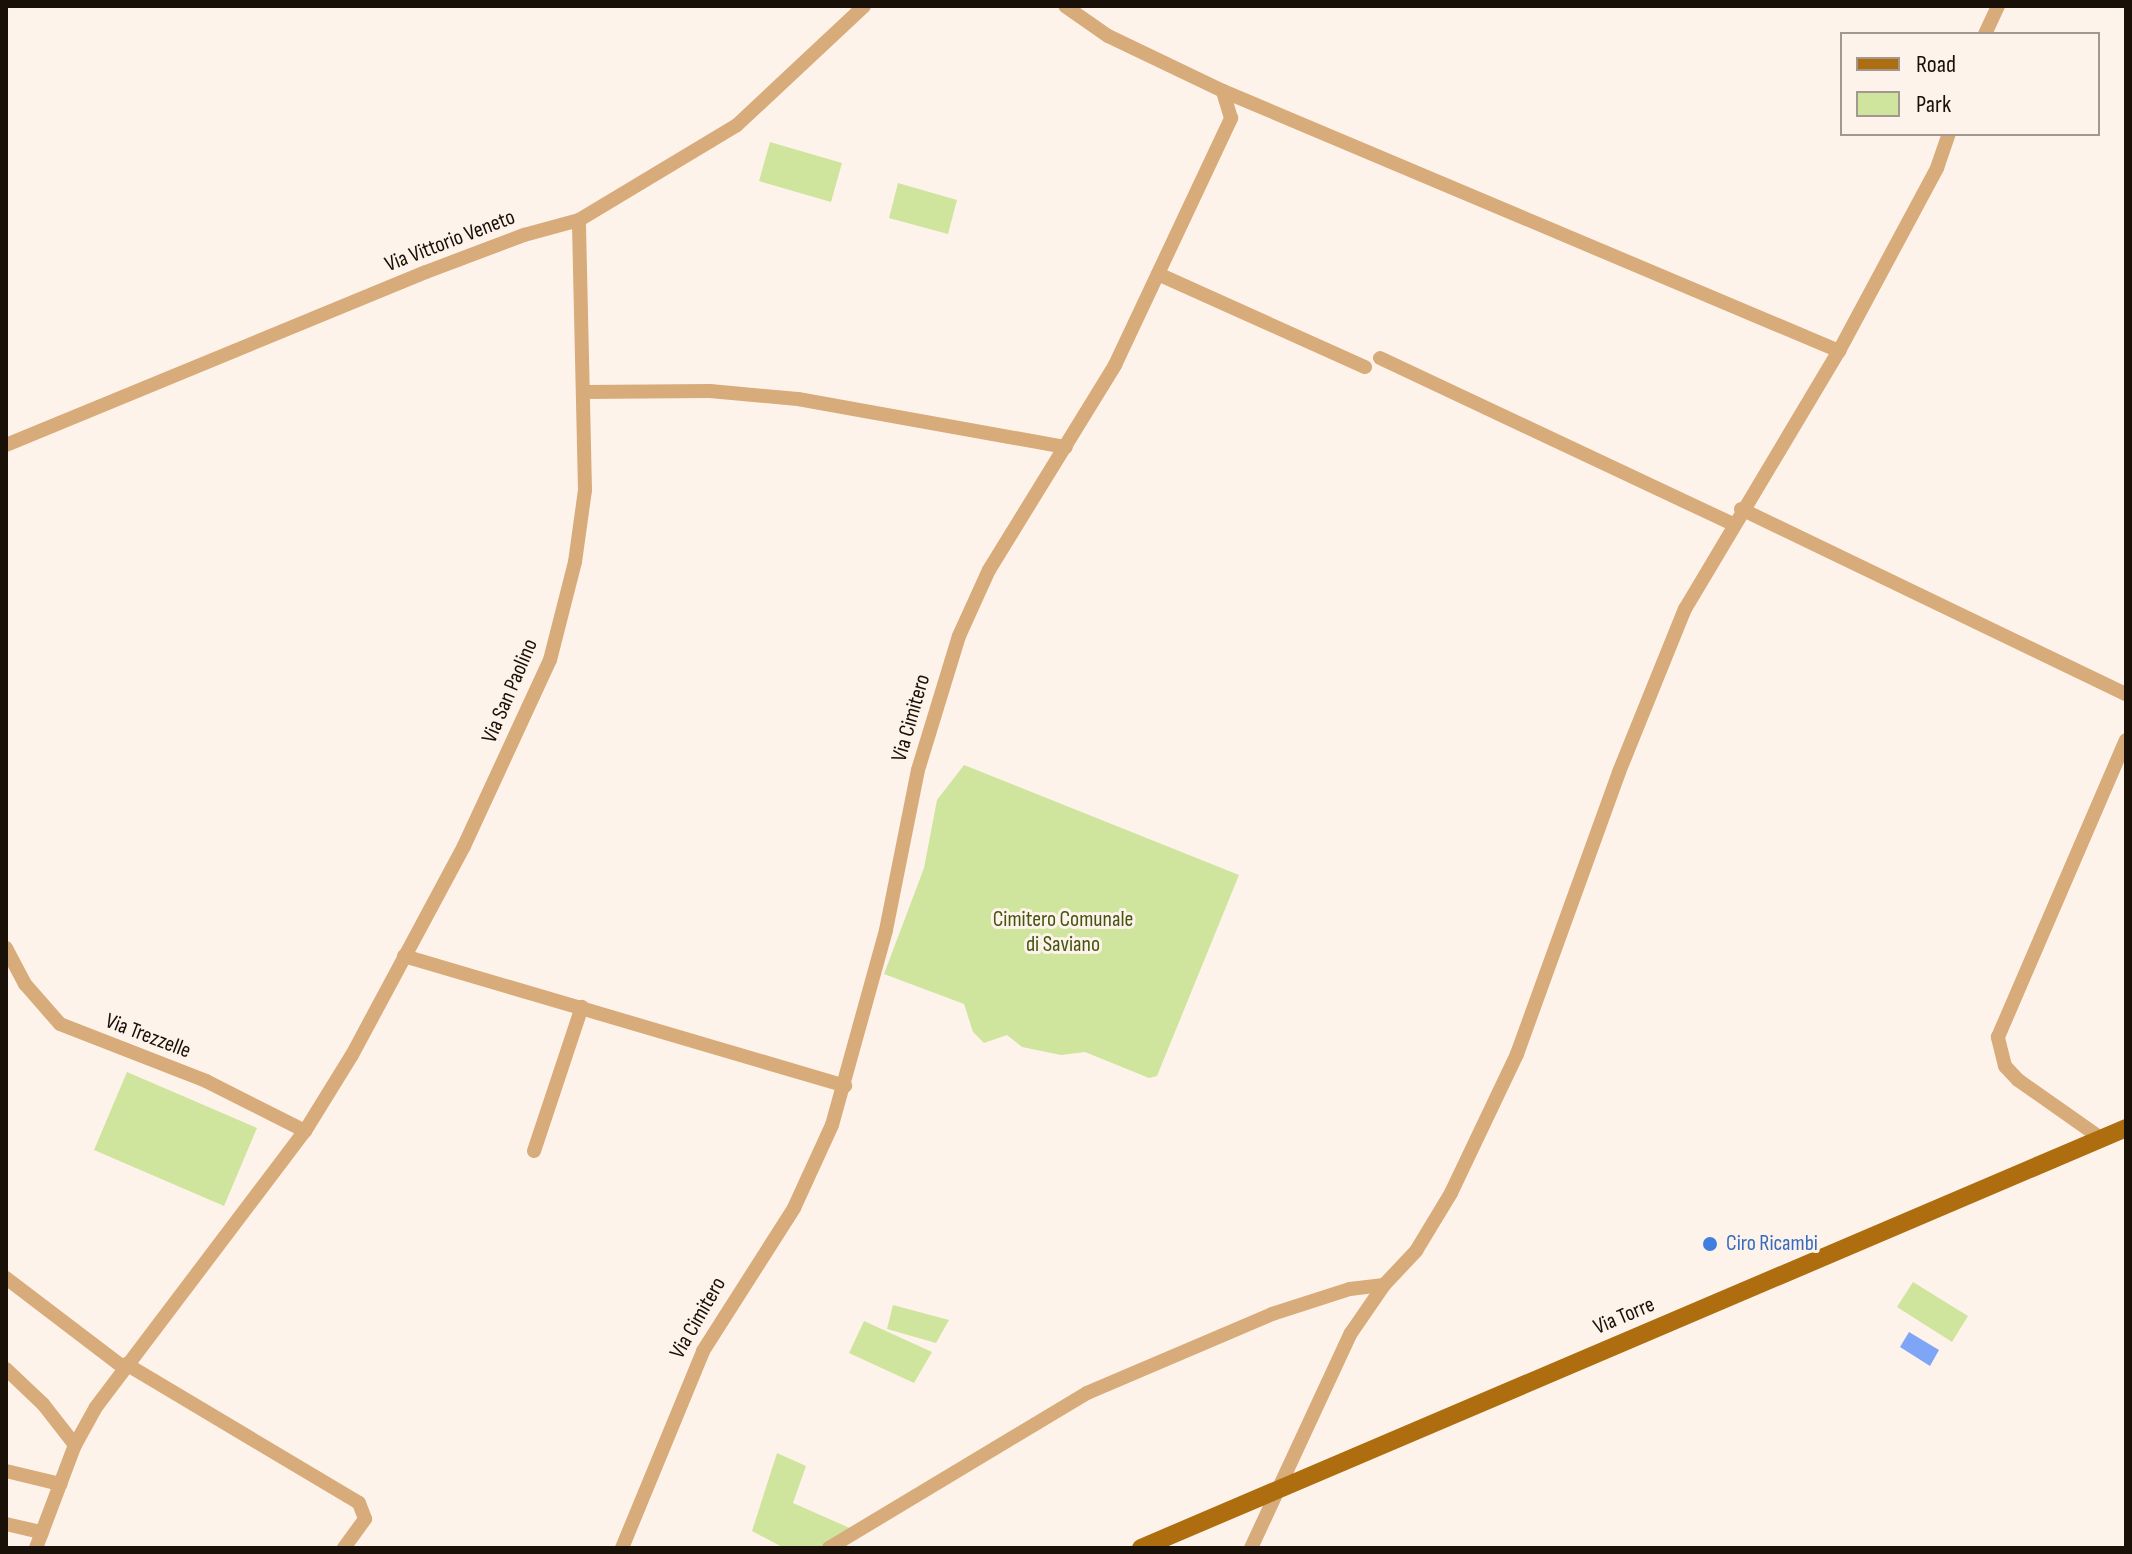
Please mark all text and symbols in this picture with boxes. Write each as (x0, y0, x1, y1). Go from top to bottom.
legend (1840, 32, 2100, 136)
text: Road (1916, 50, 1956, 79)
text: Park (1916, 90, 1951, 119)
street label: Via Vittorio Veneto (381, 204, 519, 278)
street label: Via San Paolino (476, 635, 544, 747)
street label: Via Cimitero (886, 671, 936, 765)
park label: Cimitero Comunale di Saviano (993, 906, 1133, 958)
street label: Via Trezzelle (102, 1008, 194, 1064)
place label: Ciro Ricambi (1726, 1231, 1818, 1257)
marker: Ciro Ricambi (1701, 1235, 1719, 1253)
street label: Via Cimitero (664, 1273, 732, 1363)
street label: Via Torre (1590, 1291, 1658, 1341)

